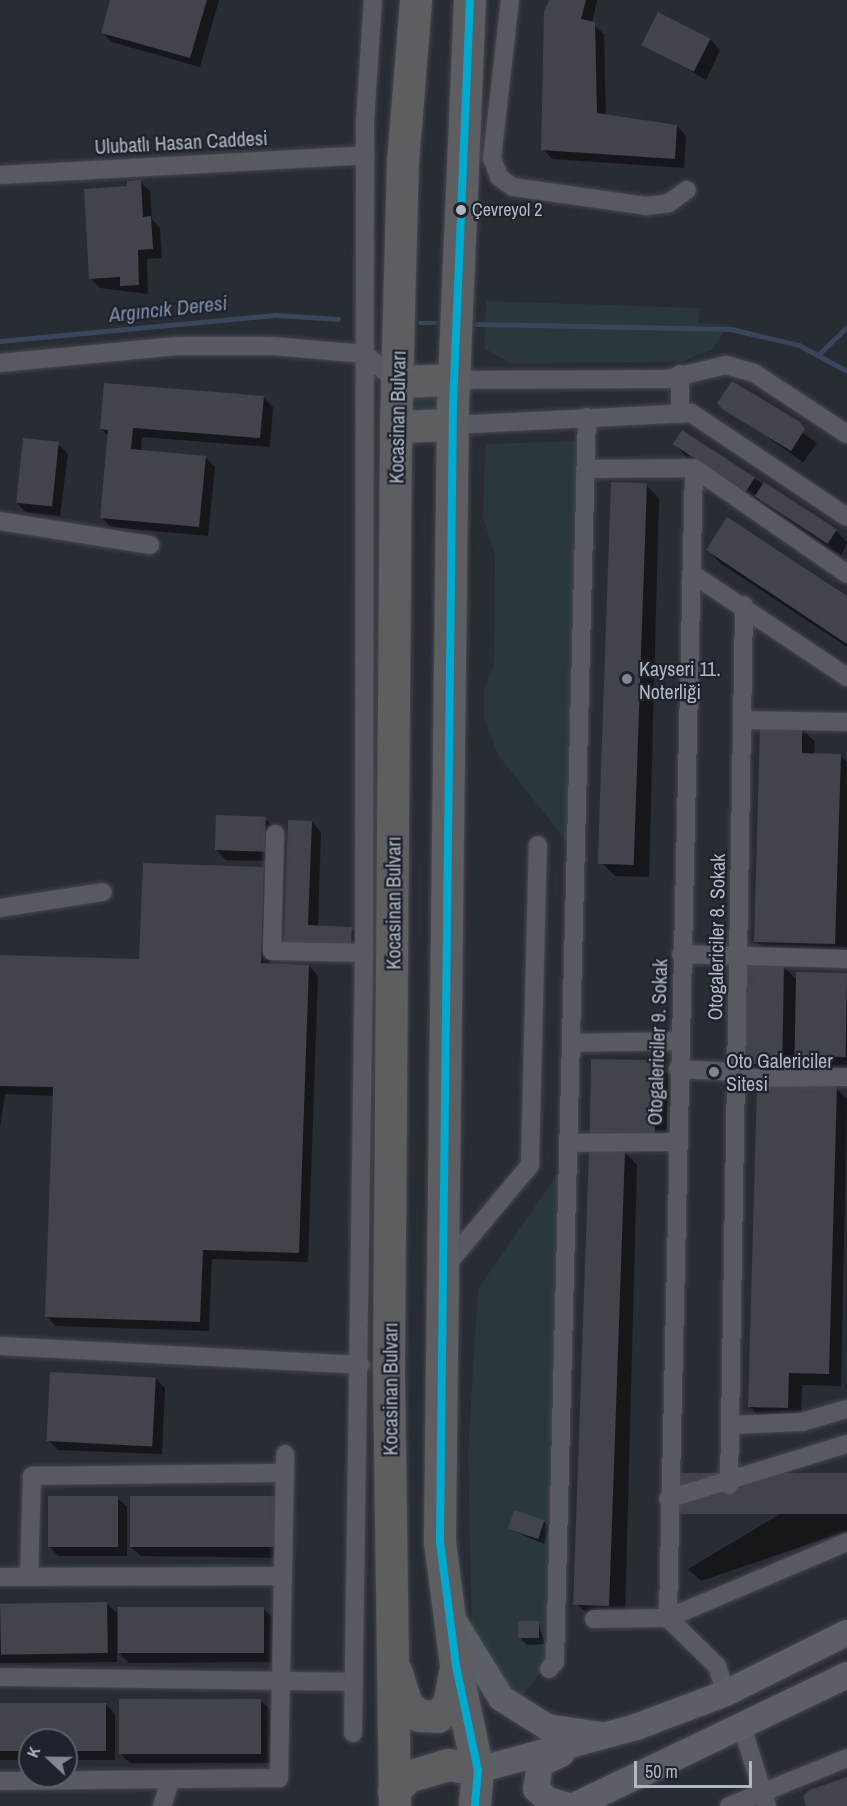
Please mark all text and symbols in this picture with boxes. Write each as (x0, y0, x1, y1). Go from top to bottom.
street label: Ulubatlı Hasan Caddesi (94, 125, 268, 159)
place label: Çevreyol 2 (472, 199, 543, 221)
marker: Çevreyol 2 (455, 204, 467, 216)
water label: Argıncık Deresi (108, 290, 228, 328)
street label: Kocasinan Bulvarı (384, 350, 410, 484)
place label: Kayseri 11. Noterliği (639, 656, 721, 703)
marker: Kayseri 11. Noterliği (620, 672, 634, 686)
street label: Kocasinan Bulvarı (381, 836, 405, 970)
street label: Otogalericiler 8. Sokak (703, 853, 729, 1021)
street label: Otogalericiler 9. Sokak (642, 958, 672, 1126)
place label: Oto Galericiler Sitesi (726, 1048, 833, 1095)
marker: Oto Galericiler Sitesi (707, 1065, 721, 1079)
street label: Kocasinan Bulvarı (378, 1322, 402, 1456)
north arrow (18, 1728, 78, 1788)
text: K (21, 1743, 45, 1761)
scale bar (637, 1749, 756, 1787)
text: 50 m (645, 1759, 678, 1784)

